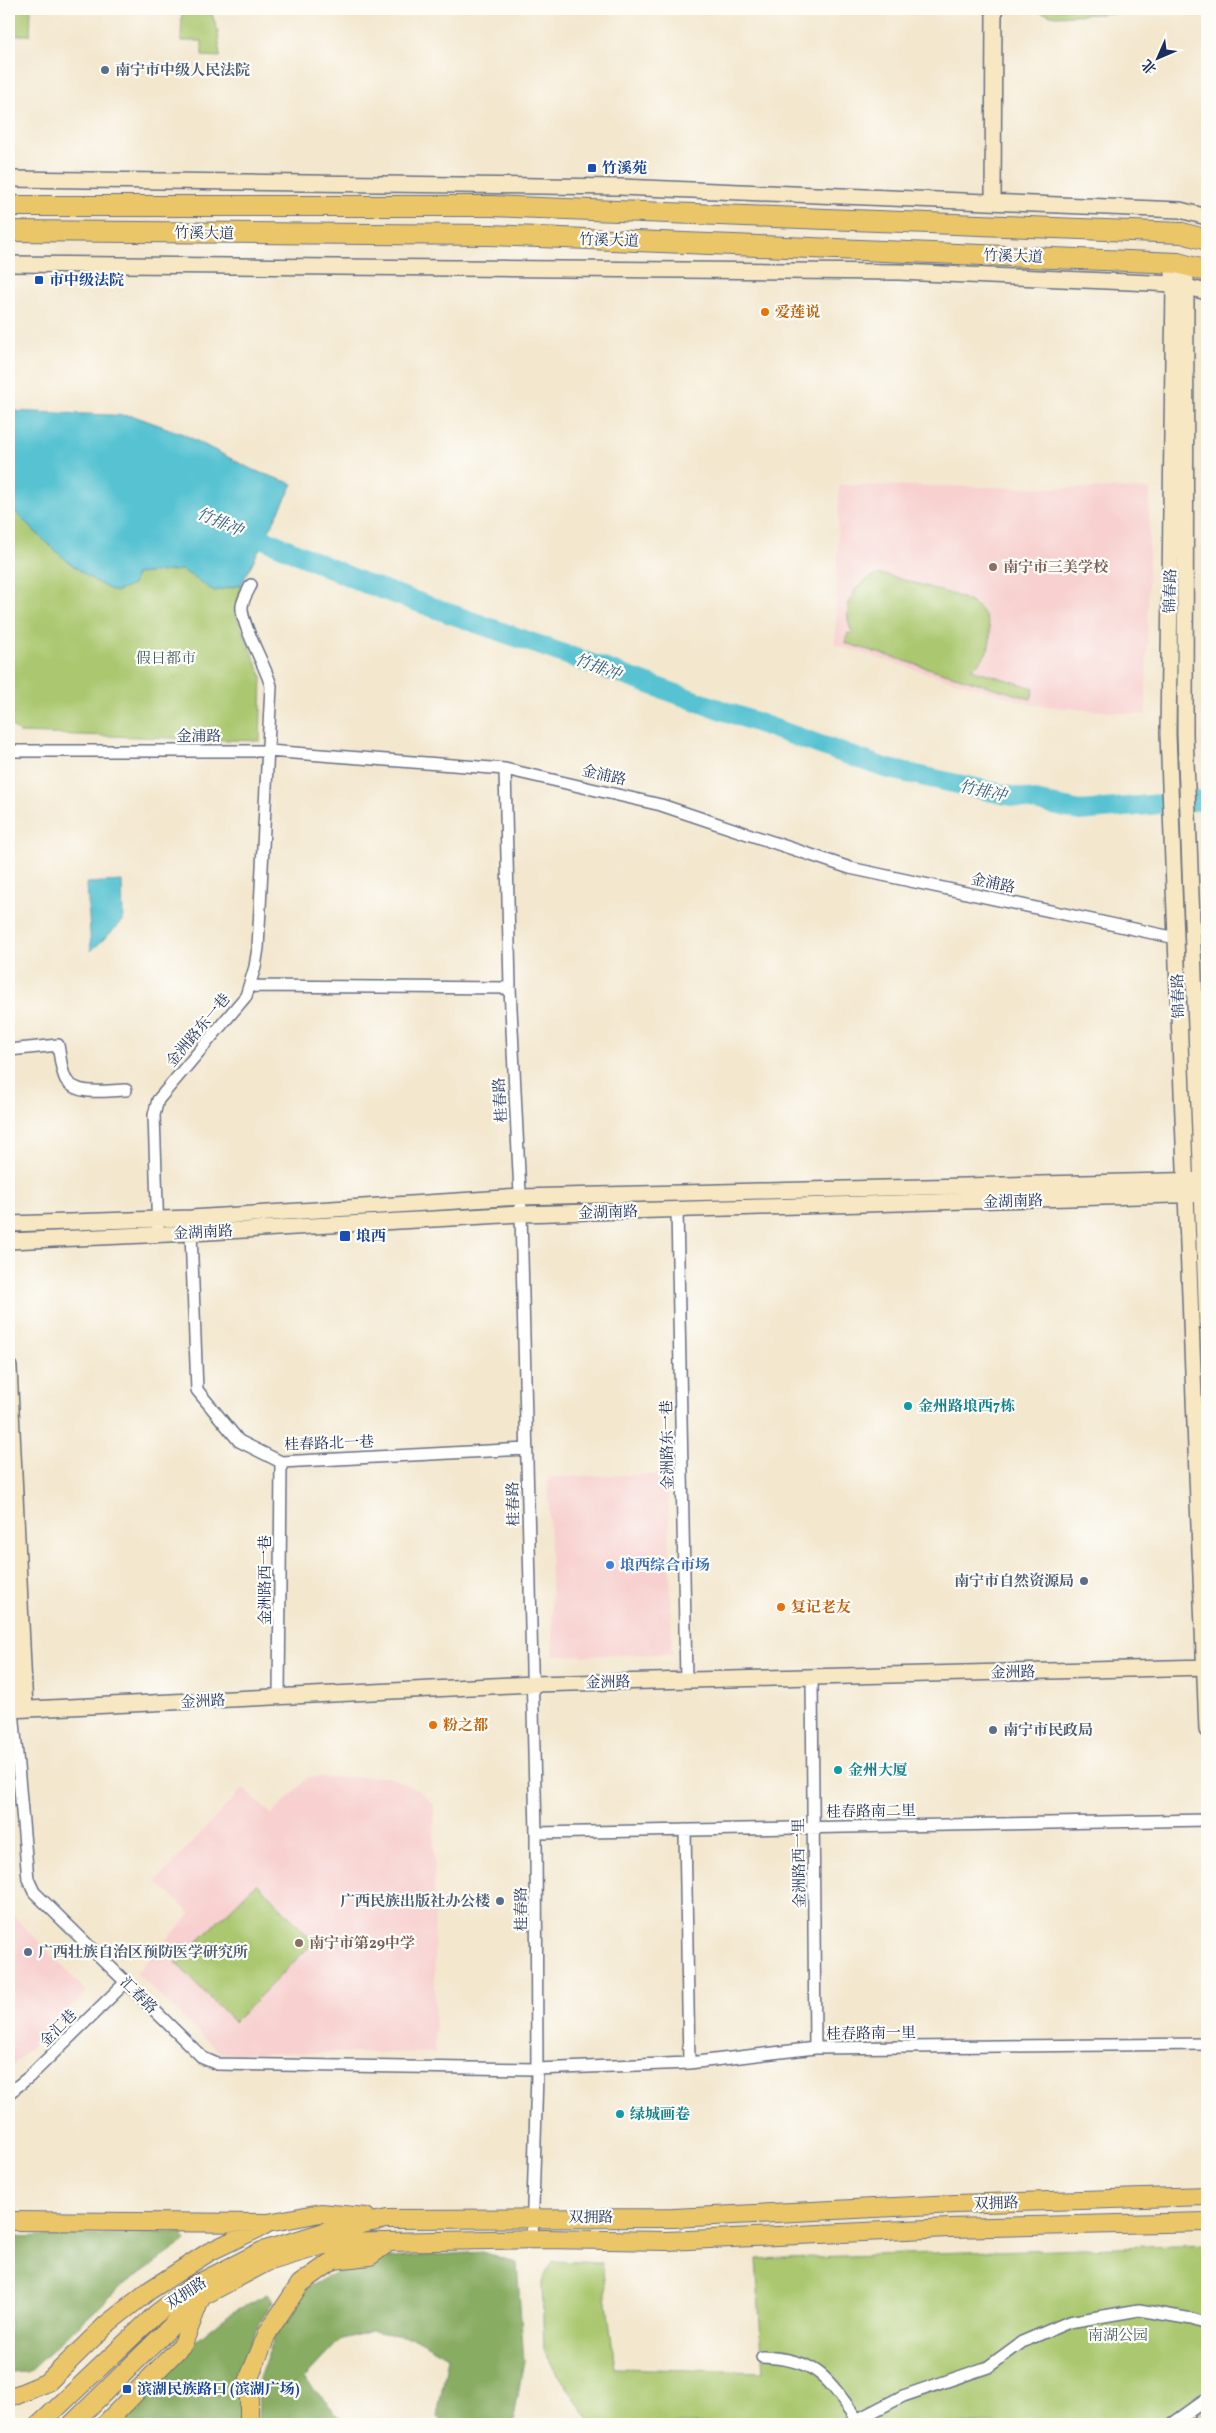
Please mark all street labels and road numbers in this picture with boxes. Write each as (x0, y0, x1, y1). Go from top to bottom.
street label: 竹溪大道 (174, 223, 234, 246)
street label: 竹溪大道 (579, 230, 639, 253)
street label: 竹溪大道 (983, 246, 1043, 269)
street label: 锦春路 (1161, 568, 1182, 614)
street label: 金浦路 (176, 727, 222, 748)
street label: 金浦路 (579, 761, 628, 792)
street label: 金浦路 (968, 870, 1017, 899)
street label: 锦春路 (1168, 973, 1191, 1019)
street label: 金洲路东一巷 (162, 990, 236, 1072)
street label: 桂春路 (490, 1077, 513, 1123)
street label: 金湖南路 (983, 1191, 1043, 1214)
street label: 金湖南路 (578, 1202, 638, 1225)
street label: 金湖南路 (173, 1221, 234, 1246)
street label: 金洲路东一巷 (657, 1400, 680, 1490)
street label: 桂春路北一巷 (284, 1432, 374, 1457)
street label: 桂春路 (504, 1481, 525, 1527)
street label: 金洲路西一巷 (256, 1535, 277, 1625)
street label: 金洲路 (990, 1663, 1036, 1684)
street label: 金洲路 (585, 1673, 631, 1694)
street label: 金洲路 (180, 1691, 226, 1714)
street label: 桂春路南二里 (826, 1801, 916, 1824)
street label: 金洲路西一里 (789, 1818, 812, 1908)
street label: 桂春路 (512, 1886, 533, 1932)
street label: 汇春路 (115, 1973, 161, 2019)
street label: 金汇巷 (36, 2006, 82, 2052)
street label: 桂春路南一里 (826, 2023, 916, 2046)
street label: 双拥路 (973, 2193, 1019, 2216)
street label: 双拥路 (568, 2208, 614, 2229)
street label: 双拥路 (162, 2273, 211, 2315)

